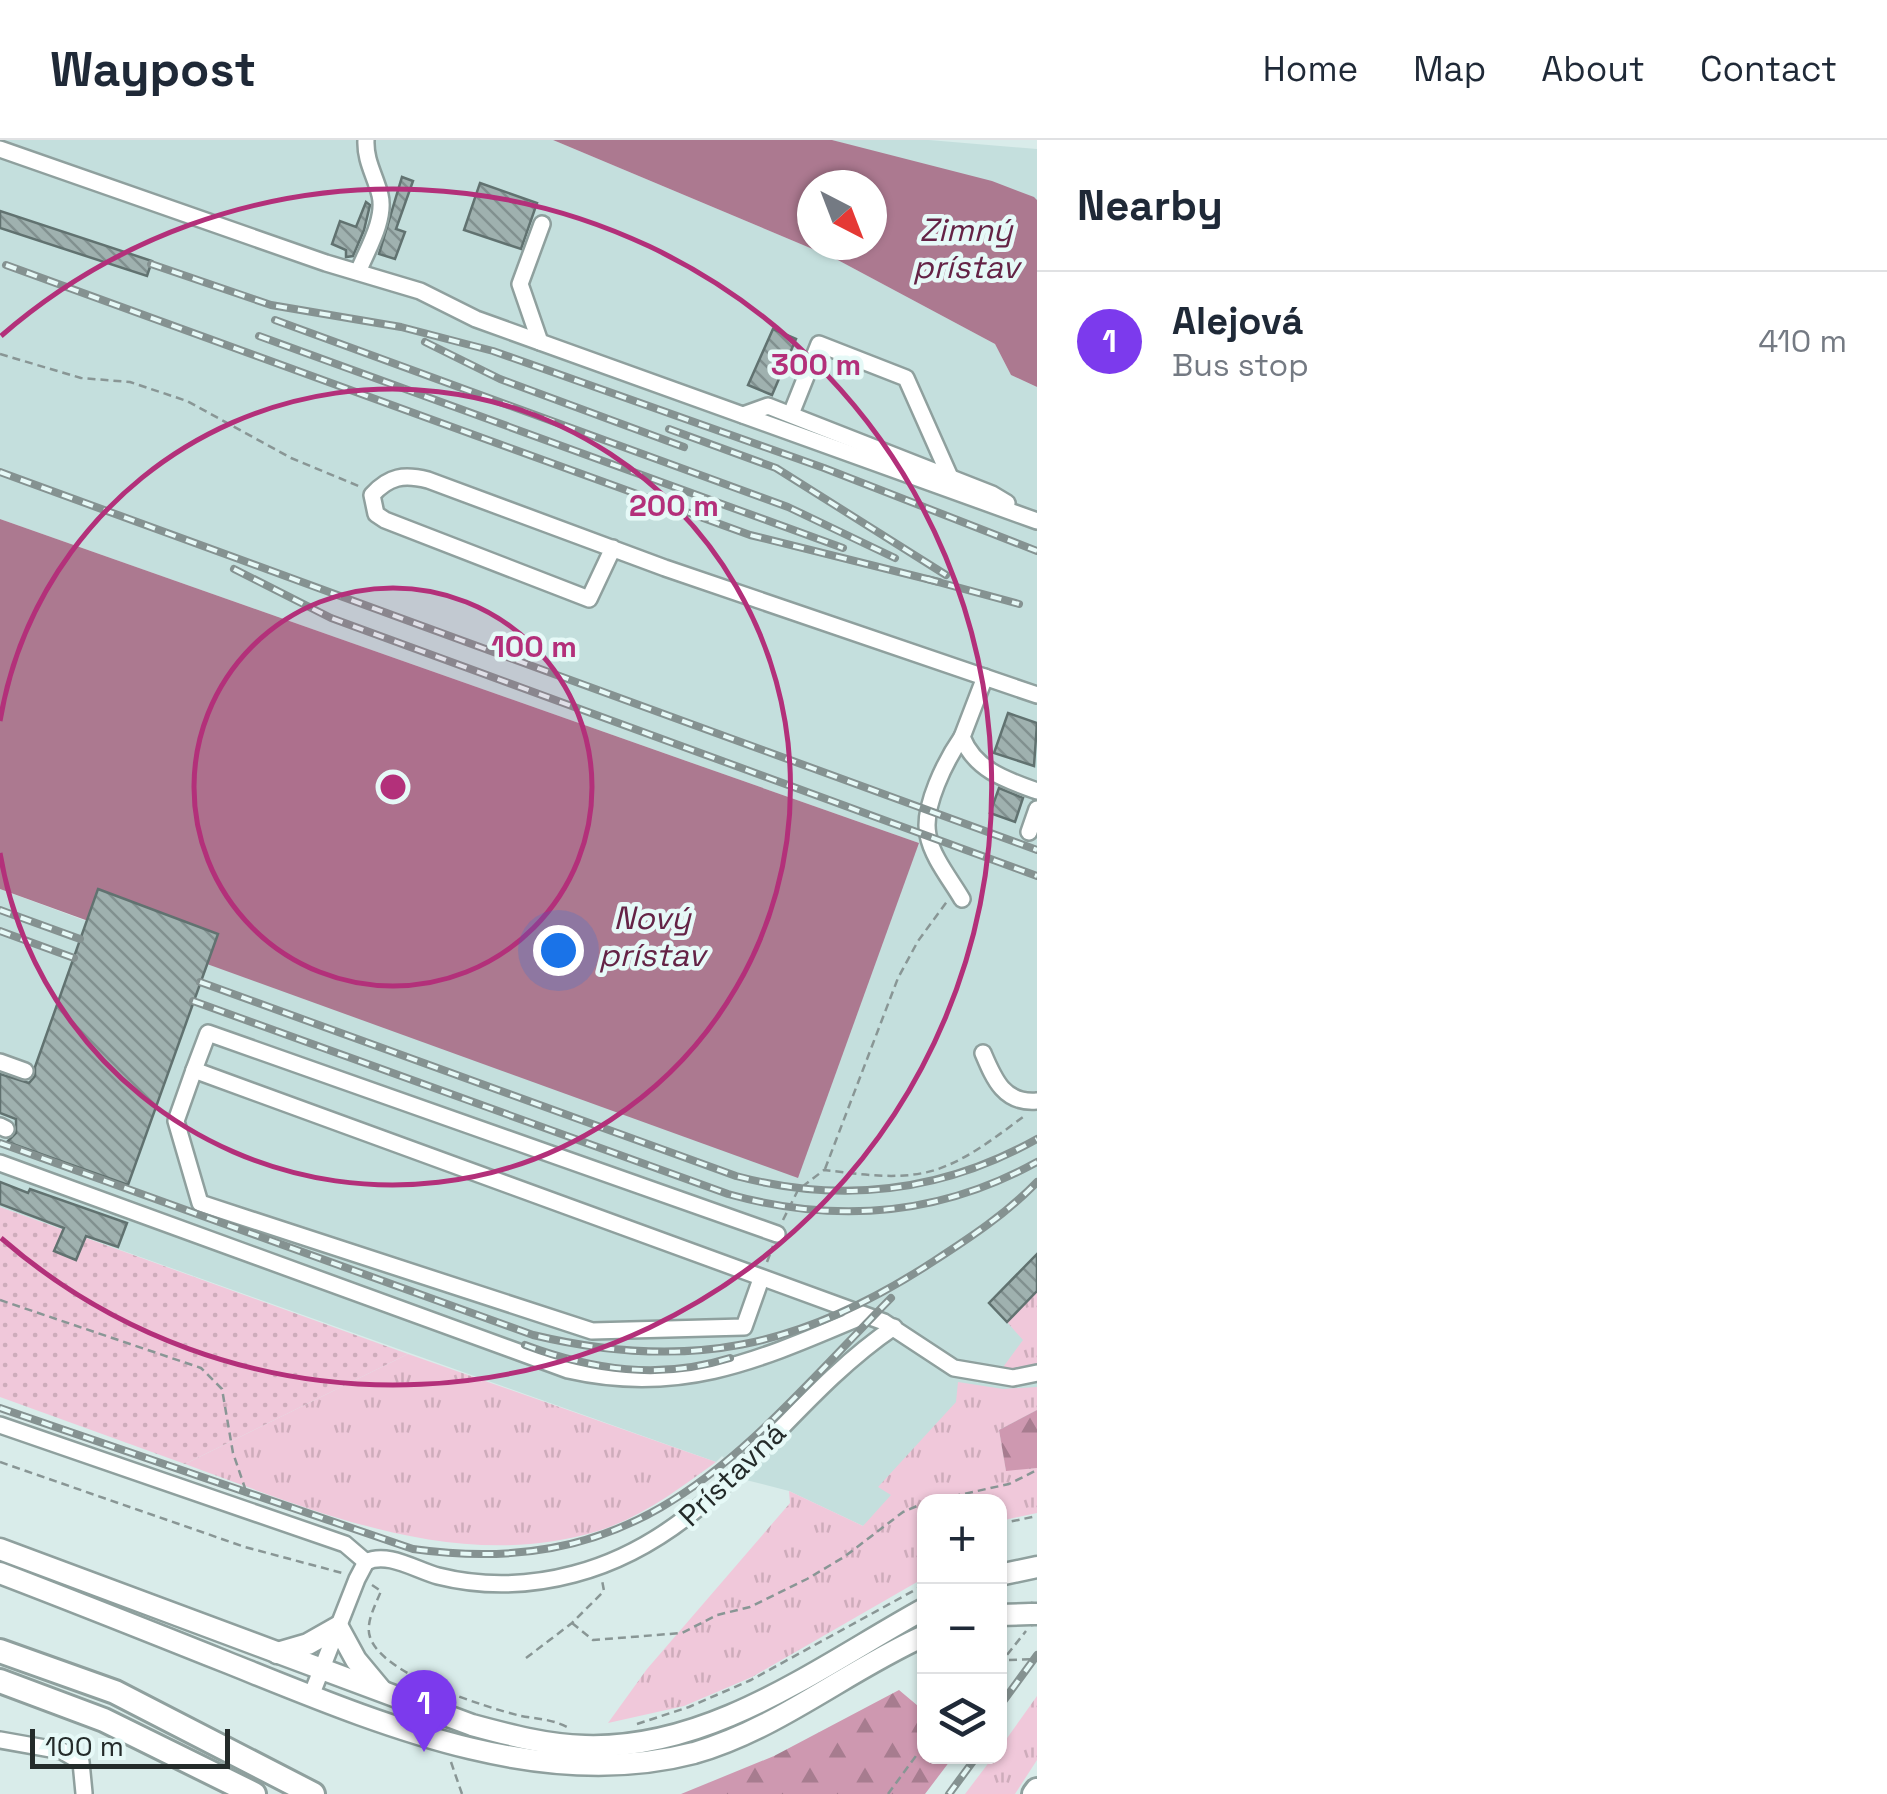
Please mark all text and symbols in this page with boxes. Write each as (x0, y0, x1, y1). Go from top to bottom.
text: Waypost (50, 39, 256, 100)
text: Home (1263, 47, 1358, 91)
text: Map (1413, 47, 1486, 91)
text: About (1541, 47, 1645, 91)
text: Contact (1700, 47, 1837, 91)
north arrow (797, 170, 887, 260)
text: Nearby (1077, 179, 1223, 232)
water label: Zimný prístav (913, 210, 1023, 287)
text: Alejová (1172, 297, 1303, 345)
text: 1 (1102, 321, 1117, 361)
text: 410 m (1758, 321, 1847, 361)
text: 300 m (771, 345, 861, 384)
text: Bus stop (1172, 345, 1309, 385)
text: 200 m (629, 486, 719, 525)
text: 100 m (491, 627, 577, 666)
centre of rings (375, 769, 411, 805)
water label: Nový prístav (599, 898, 709, 975)
your location (533, 925, 584, 976)
street label: Prístavná (670, 1413, 794, 1535)
map controls (917, 1494, 1007, 1764)
button: + (917, 1494, 1007, 1584)
button: − (917, 1584, 1007, 1674)
pin: 1 (392, 1670, 456, 1752)
button: layers (917, 1674, 1007, 1764)
scale bar (30, 1724, 230, 1768)
text: 100 m (45, 1728, 124, 1764)

